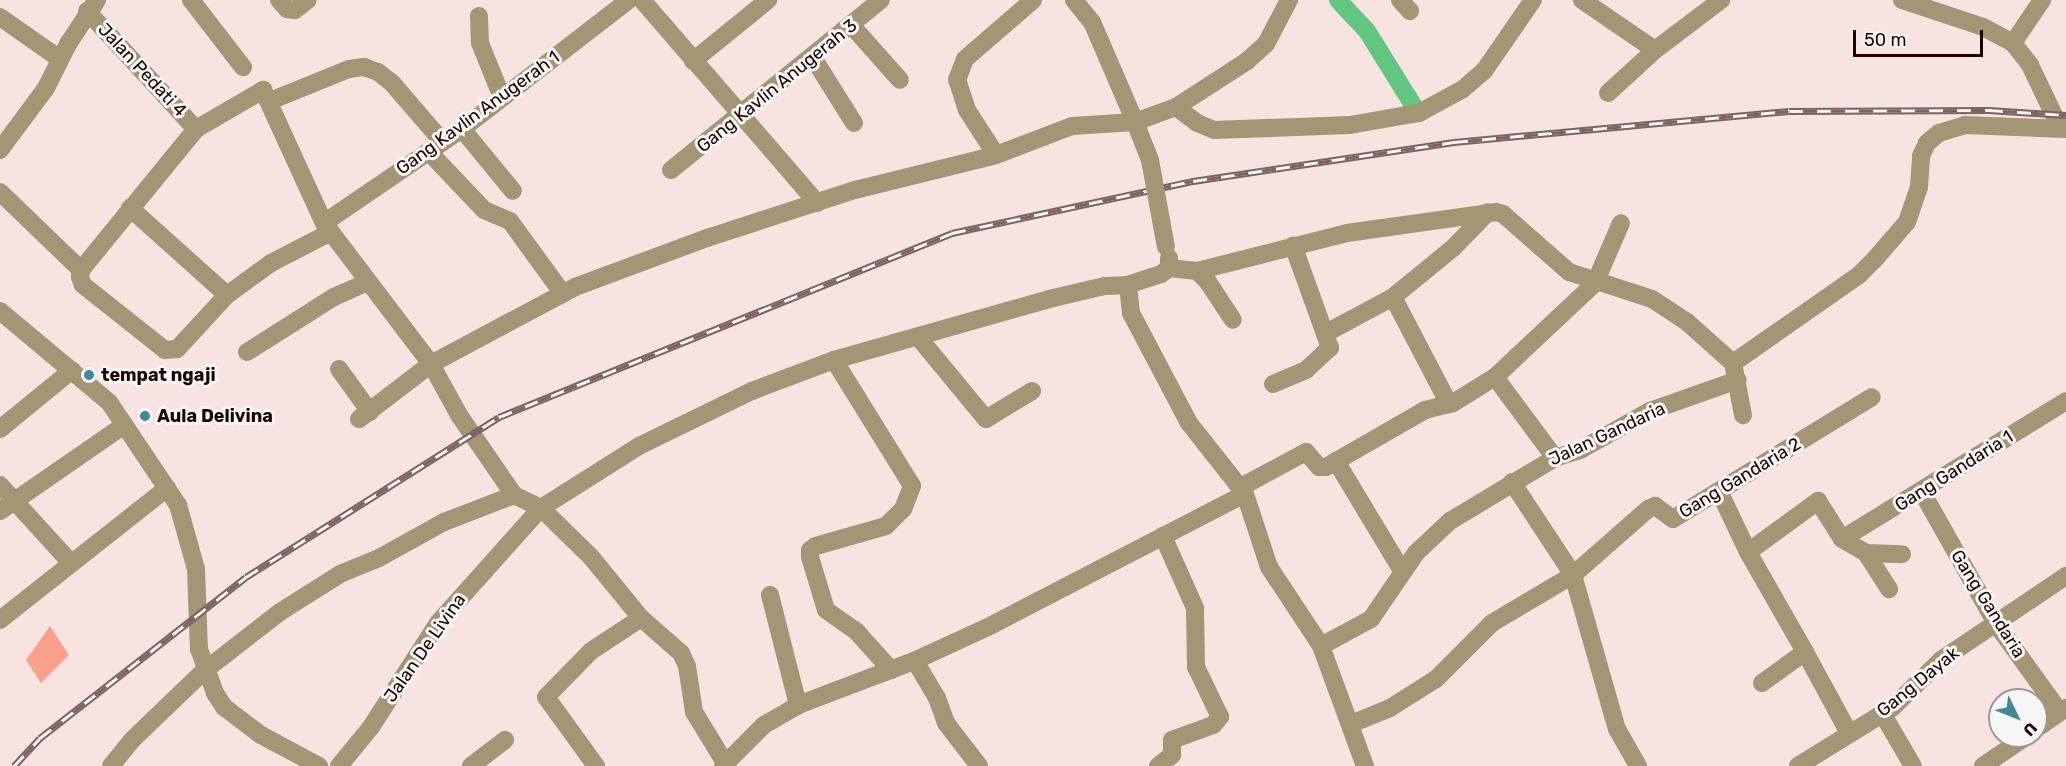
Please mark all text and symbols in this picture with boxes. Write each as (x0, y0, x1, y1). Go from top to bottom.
street label: Gang Kavlin Anugerah 3 (692, 15, 862, 157)
scale bar (1856, 18, 1986, 56)
street label: Jalan Pedati 4 (93, 19, 191, 121)
text: 50 m (1864, 29, 1907, 51)
street label: Gang Kavlin Anugerah 1 (392, 46, 564, 180)
place label: tempat ngaji (101, 364, 216, 386)
marker: tempat ngaji (82, 368, 96, 382)
street label: Jalan Gandaria (1545, 398, 1669, 470)
place label: Aula Delivina (157, 405, 273, 427)
marker: Aula Delivina (138, 409, 152, 423)
street label: Gang Gandaria 1 (1891, 426, 2017, 516)
street label: Gang Gandaria 2 (1675, 433, 1805, 523)
street label: Gang Gandaria (1946, 546, 2030, 662)
street label: Jalan De Livina (380, 590, 470, 706)
street label: Gang Dayak (1873, 642, 1963, 722)
north arrow (1988, 688, 2048, 748)
text: U (2019, 719, 2041, 740)

